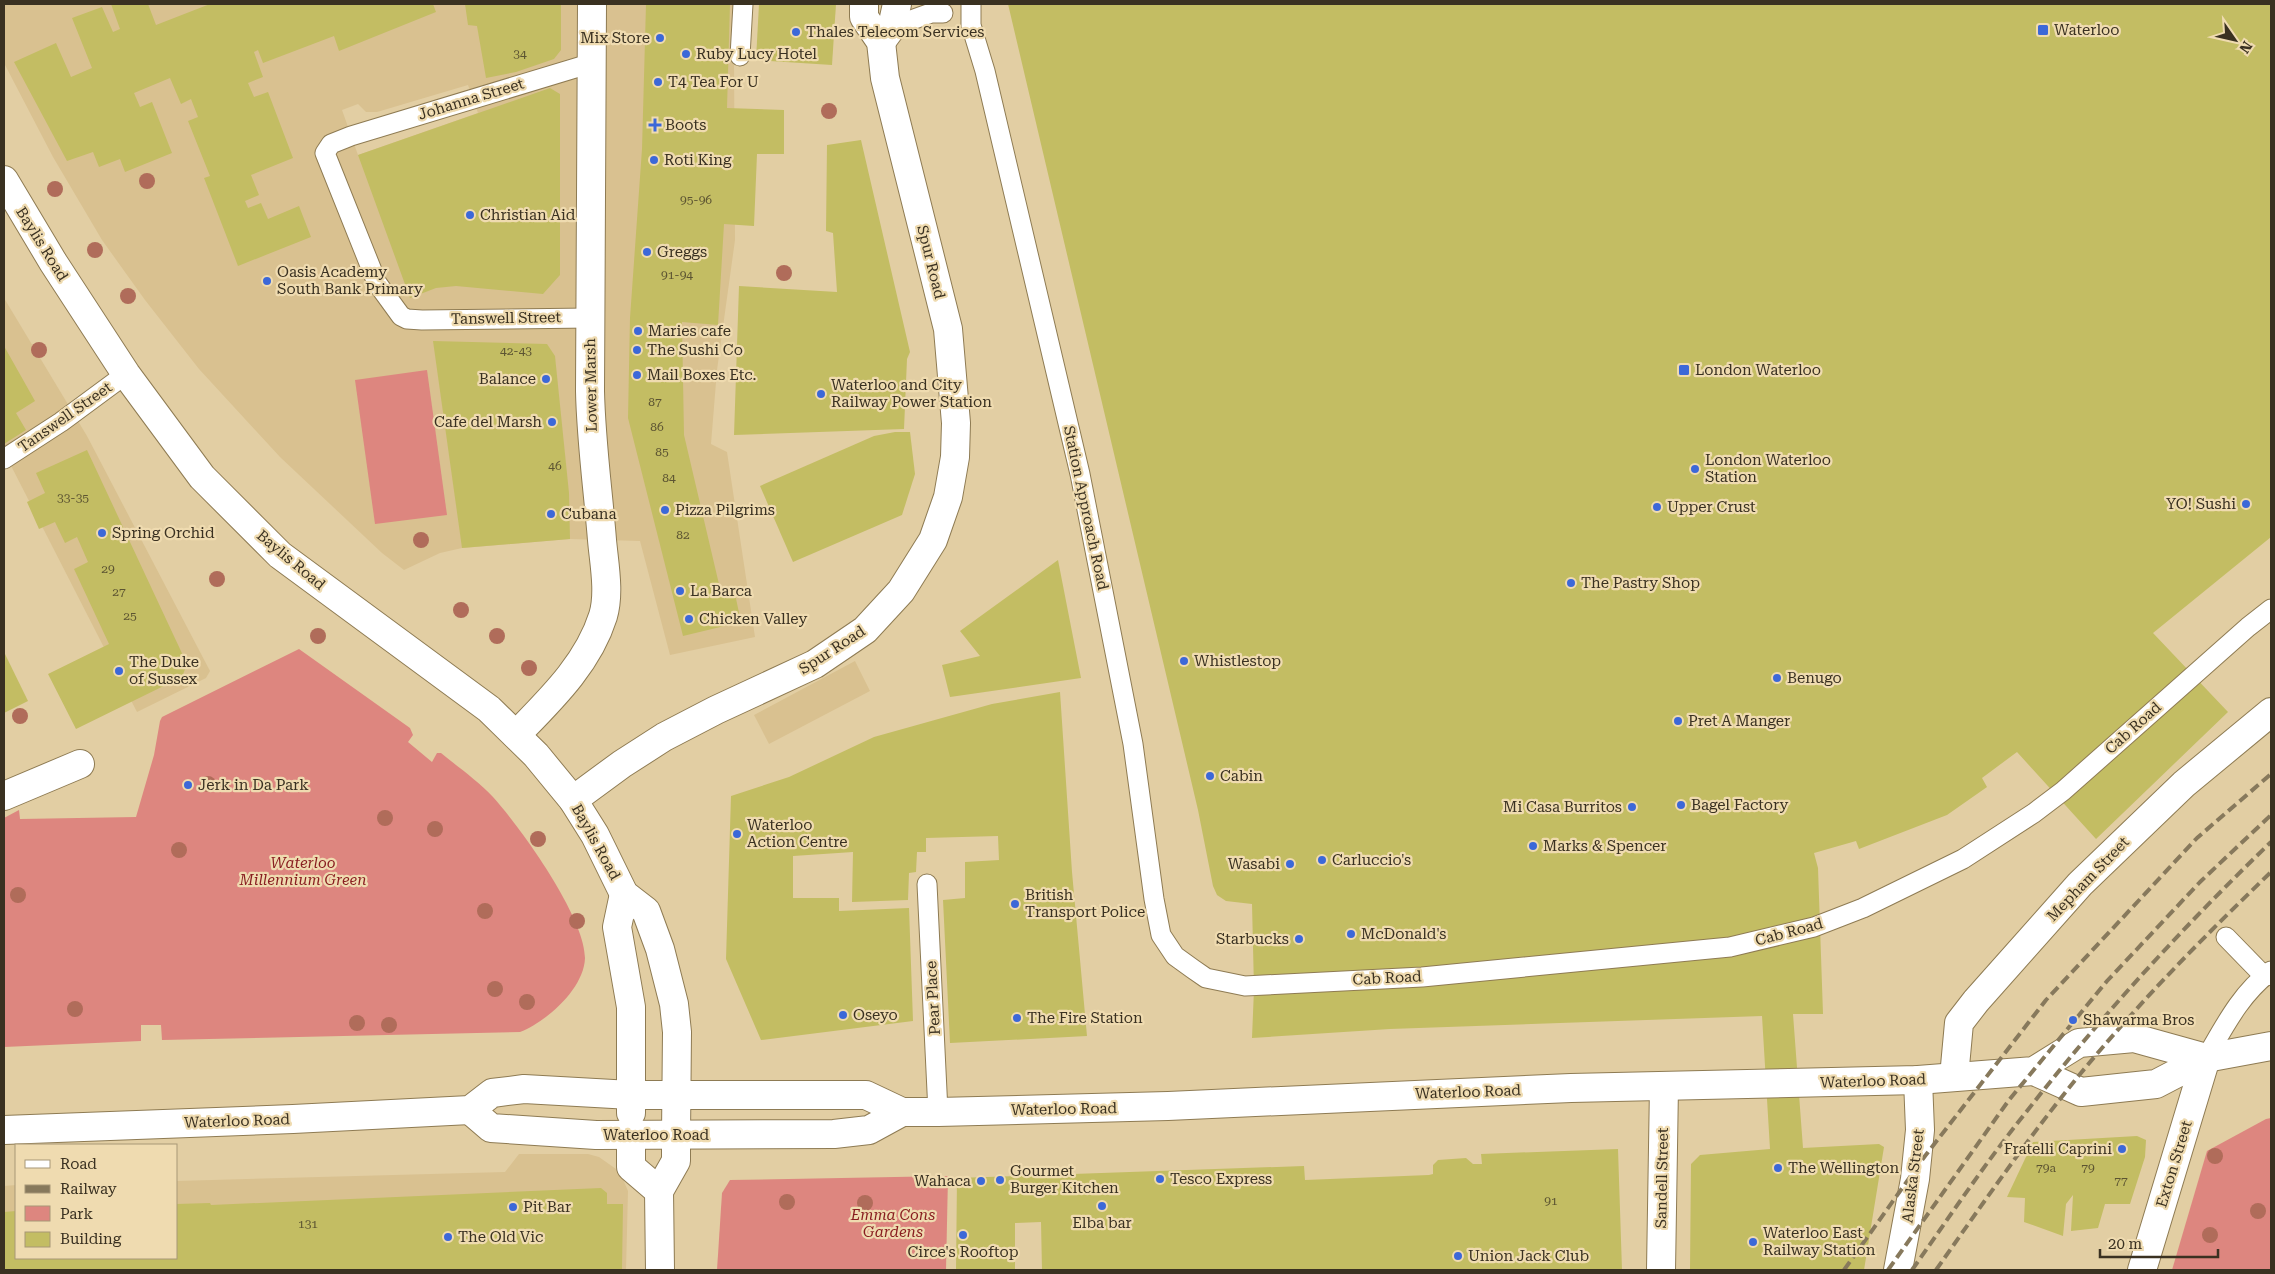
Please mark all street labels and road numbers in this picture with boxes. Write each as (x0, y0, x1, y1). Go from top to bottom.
street label: Johanna Street (416, 74, 526, 124)
street label: Baylis Road (12, 204, 72, 285)
street label: Spur Road (913, 223, 949, 301)
street label: Tanswell Street (451, 308, 562, 328)
street label: Lower Marsh (581, 338, 601, 432)
street label: Tanswell Street (15, 378, 116, 456)
street label: Station Approach Road (1060, 424, 1112, 592)
street label: Baylis Road (253, 526, 329, 594)
street label: Spur Road (796, 622, 869, 678)
street label: Cab Road (2101, 698, 2165, 758)
street label: Baylis Road (568, 801, 624, 883)
street label: Mepham Street (2043, 833, 2133, 925)
street label: Cab Road (1753, 914, 1825, 950)
street label: Pear Place (922, 960, 944, 1036)
street label: Cab Road (1352, 967, 1422, 989)
street label: Waterloo Road (1820, 1070, 1927, 1092)
street label: Waterloo Road (1415, 1081, 1522, 1103)
street label: Waterloo Road (1011, 1099, 1118, 1119)
street label: Waterloo Road (184, 1110, 291, 1132)
street label: Exton Street (2152, 1118, 2196, 1210)
street label: Waterloo Road (603, 1126, 709, 1144)
street label: Sandell Street (1652, 1127, 1672, 1229)
street label: Alaska Street (1898, 1128, 1928, 1224)

